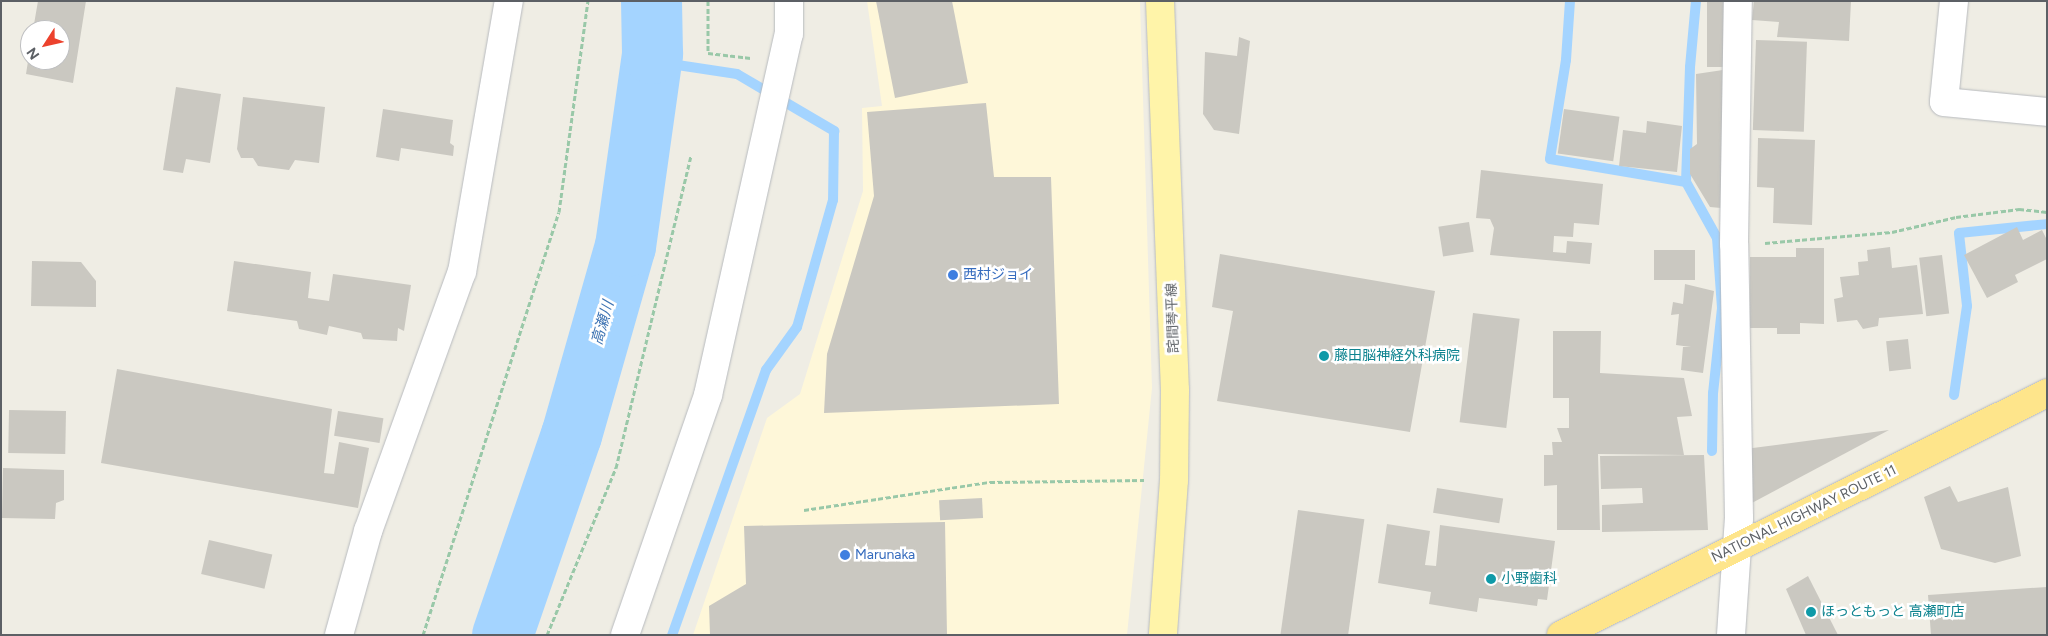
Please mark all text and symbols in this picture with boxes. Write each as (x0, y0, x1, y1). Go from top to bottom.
north arrow (20, 20, 70, 70)
text: N (23, 44, 43, 63)
place label: 西村ジョイ (963, 267, 1033, 283)
marker: 西村ジョイ (947, 269, 959, 281)
street label: 詫間琴平線 (1163, 283, 1183, 353)
water label: 高瀬川 (588, 299, 618, 347)
place label: 藤田脳神経外科病院 (1334, 348, 1460, 364)
marker: 藤田脳神経外科病院 (1318, 350, 1330, 362)
street label: NATIONAL HIGHWAY ROUTE 11 (1709, 462, 1899, 566)
place label: Marunaka (855, 547, 915, 563)
marker: Marunaka (839, 549, 851, 561)
place label: 小野歯科 (1501, 571, 1557, 587)
marker: 小野歯科 (1485, 573, 1497, 585)
place label: ほっともっと 高瀬町店 (1821, 604, 1964, 620)
marker: ほっともっと 高瀬町店 (1805, 606, 1817, 618)

